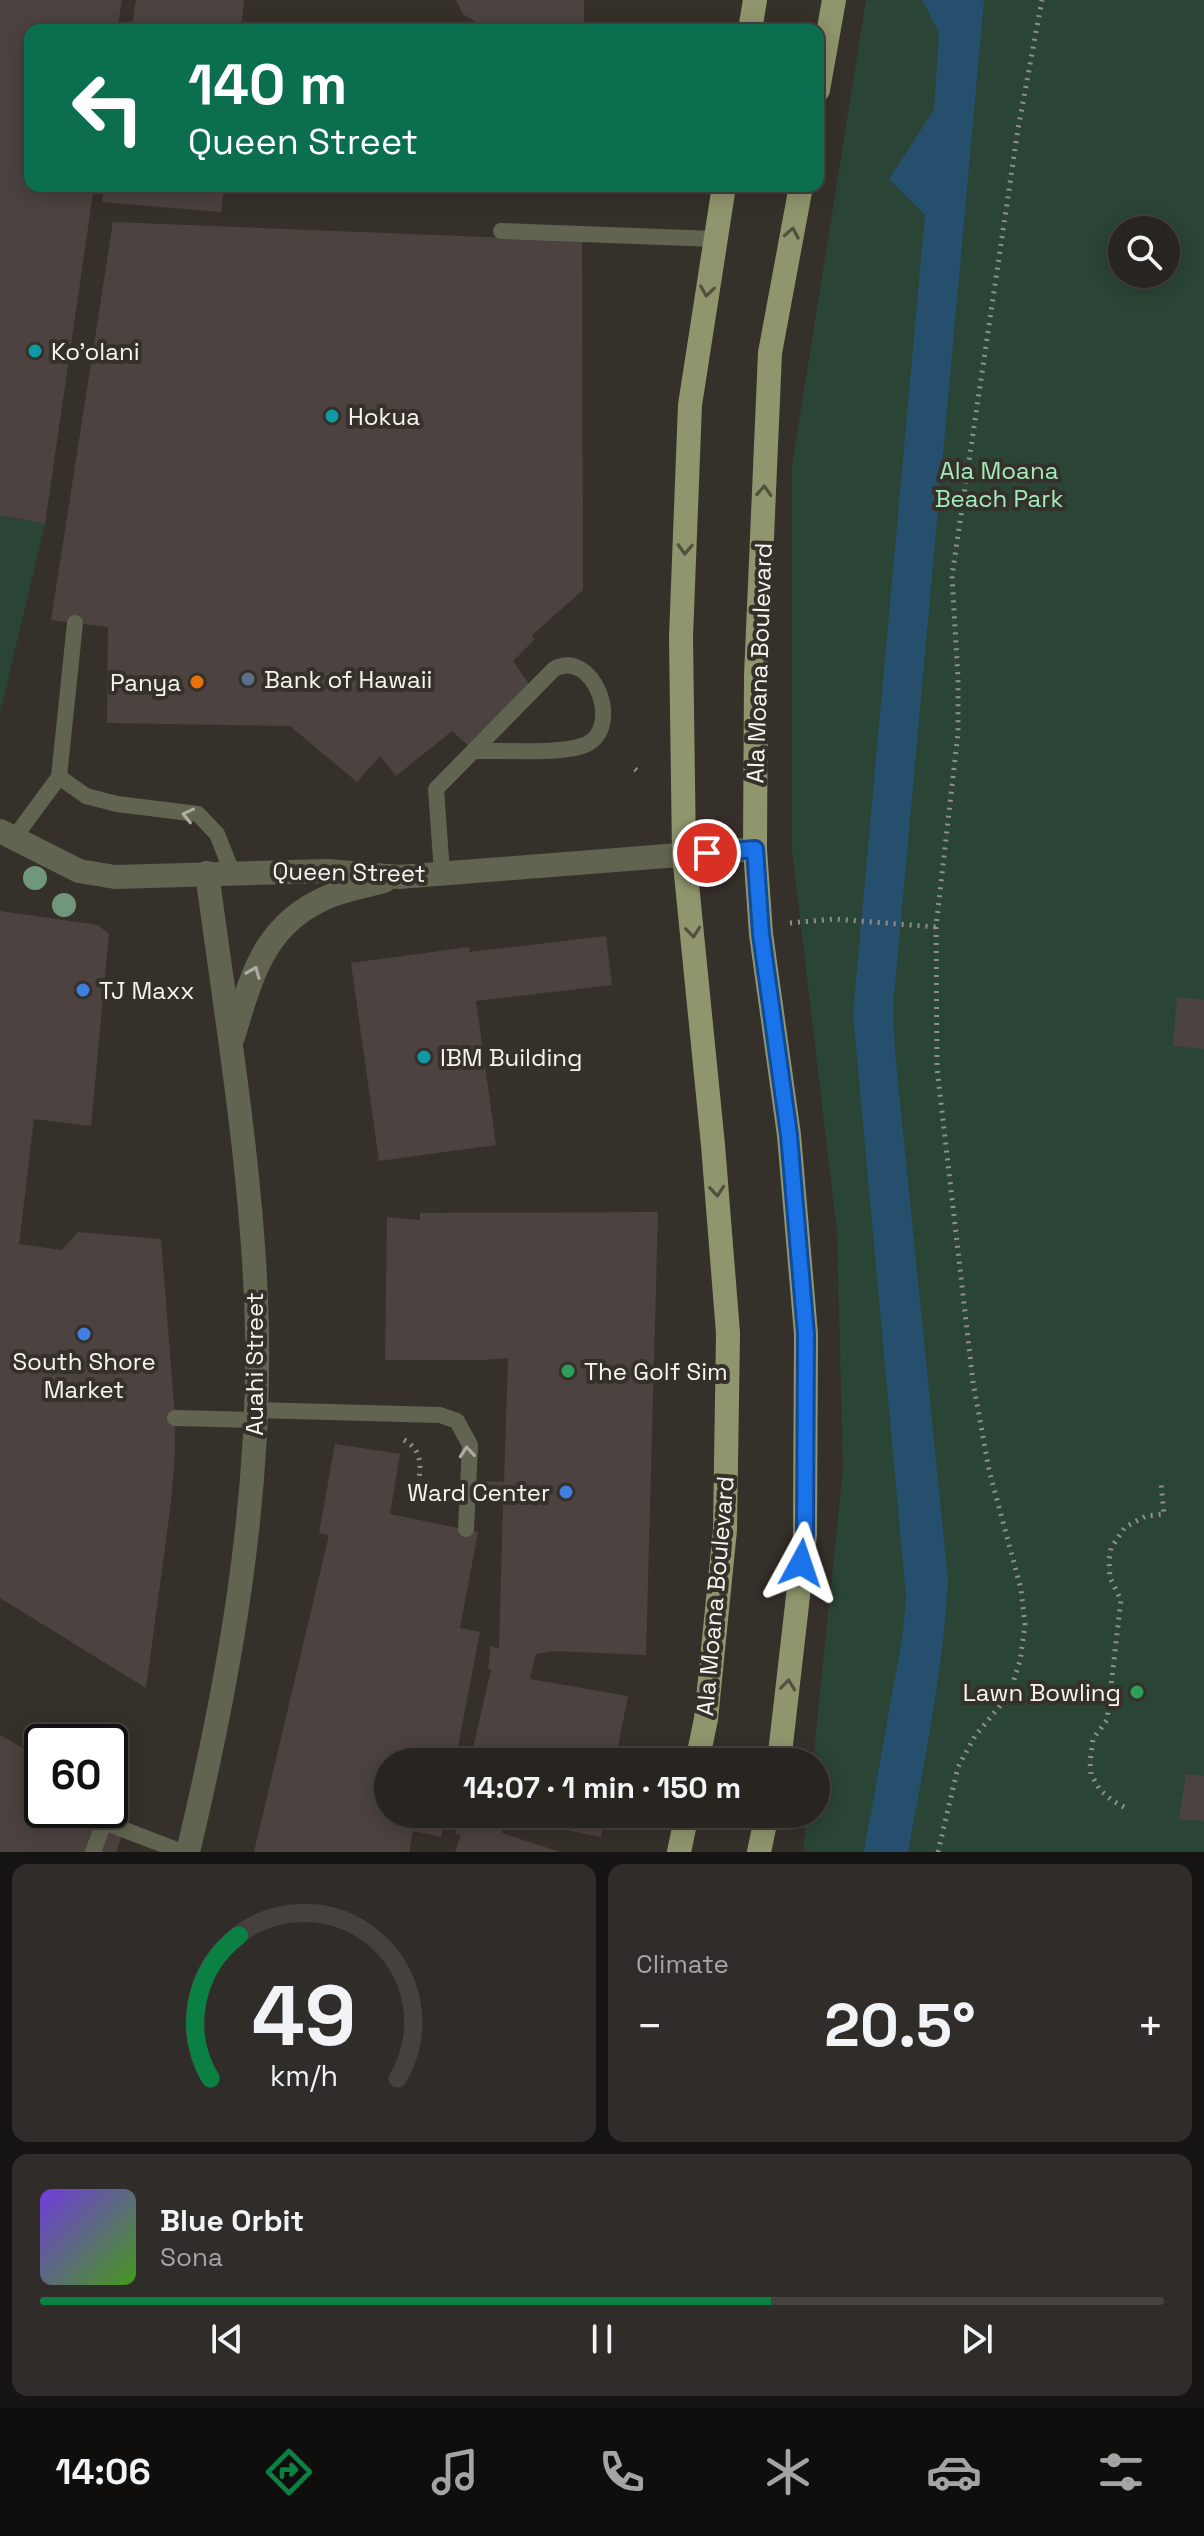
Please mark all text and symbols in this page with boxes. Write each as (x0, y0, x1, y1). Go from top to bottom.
text: 140 m (188, 49, 347, 120)
icon: left (56, 56, 160, 160)
text: Queen Street (188, 119, 418, 165)
map controls (1108, 216, 1180, 288)
button: search (1108, 216, 1180, 288)
one-way arrow (783, 226, 800, 240)
one-way arrow (699, 284, 716, 298)
place label: Ko'olani (51, 336, 140, 367)
marker: Ko'olani (26, 342, 44, 360)
place label: Hokua (348, 401, 420, 432)
marker: Hokua (323, 407, 341, 425)
park label: Ala Moana Beach Park (935, 455, 1063, 514)
one-way arrow (756, 484, 773, 497)
street label: Ala Moana Boulevard (739, 542, 779, 784)
one-way arrow (676, 543, 693, 556)
place label: Bank of Hawaii (264, 664, 432, 695)
place label: Panya (110, 667, 181, 698)
marker: Bank of Hawaii (239, 670, 257, 688)
marker: Panya (188, 673, 206, 691)
one-way arrow (181, 807, 195, 824)
pin (673, 819, 741, 887)
icon: arrive (685, 831, 729, 875)
street label: Queen Street (272, 855, 426, 889)
one-way arrow (684, 926, 701, 939)
one-way arrow (244, 966, 260, 980)
place label: TJ Maxx (99, 975, 194, 1006)
marker: TJ Maxx (74, 981, 92, 999)
place label: IBM Building (440, 1042, 582, 1073)
marker: IBM Building (415, 1048, 433, 1066)
one-way arrow (708, 1185, 725, 1198)
street label: Auahi Street (239, 1292, 270, 1436)
marker: South Shore Market (75, 1325, 93, 1343)
place label: South Shore Market (12, 1346, 156, 1405)
place label: The Golf Sim (584, 1356, 728, 1387)
marker: The Golf Sim (559, 1362, 577, 1380)
one-way arrow (459, 1445, 476, 1458)
street label: Ala Moana Boulevard (689, 1475, 741, 1717)
place label: Ward Center (407, 1477, 550, 1508)
marker: Ward Center (557, 1483, 575, 1501)
position arrow (759, 1521, 843, 1605)
place label: Lawn Bowling (963, 1677, 1121, 1708)
one-way arrow (779, 1678, 796, 1691)
marker: Lawn Bowling (1128, 1683, 1146, 1701)
speed limit sign: 60 (24, 1724, 128, 1828)
text: 14:07 · 1 min · 150 m (463, 1768, 741, 1807)
text: Climate (636, 1947, 729, 1981)
text: 49 (252, 1963, 356, 2069)
text: 20.5° (824, 1987, 976, 2064)
text: − (636, 1998, 663, 2054)
text: + (1137, 1998, 1164, 2054)
text: km/h (270, 2058, 338, 2094)
text: Blue Orbit (160, 2201, 304, 2240)
text: Sona (160, 2240, 223, 2274)
icon: previous (205, 2317, 249, 2361)
icon: pause (580, 2317, 624, 2361)
icon: next (955, 2317, 999, 2361)
icon: directions (261, 2444, 317, 2500)
icon: music (427, 2444, 483, 2500)
icon: phone (594, 2444, 650, 2500)
icon: climate (760, 2444, 816, 2500)
icon: car (926, 2444, 982, 2500)
icon: filters (1093, 2444, 1149, 2500)
text: 14:06 (55, 2449, 151, 2495)

